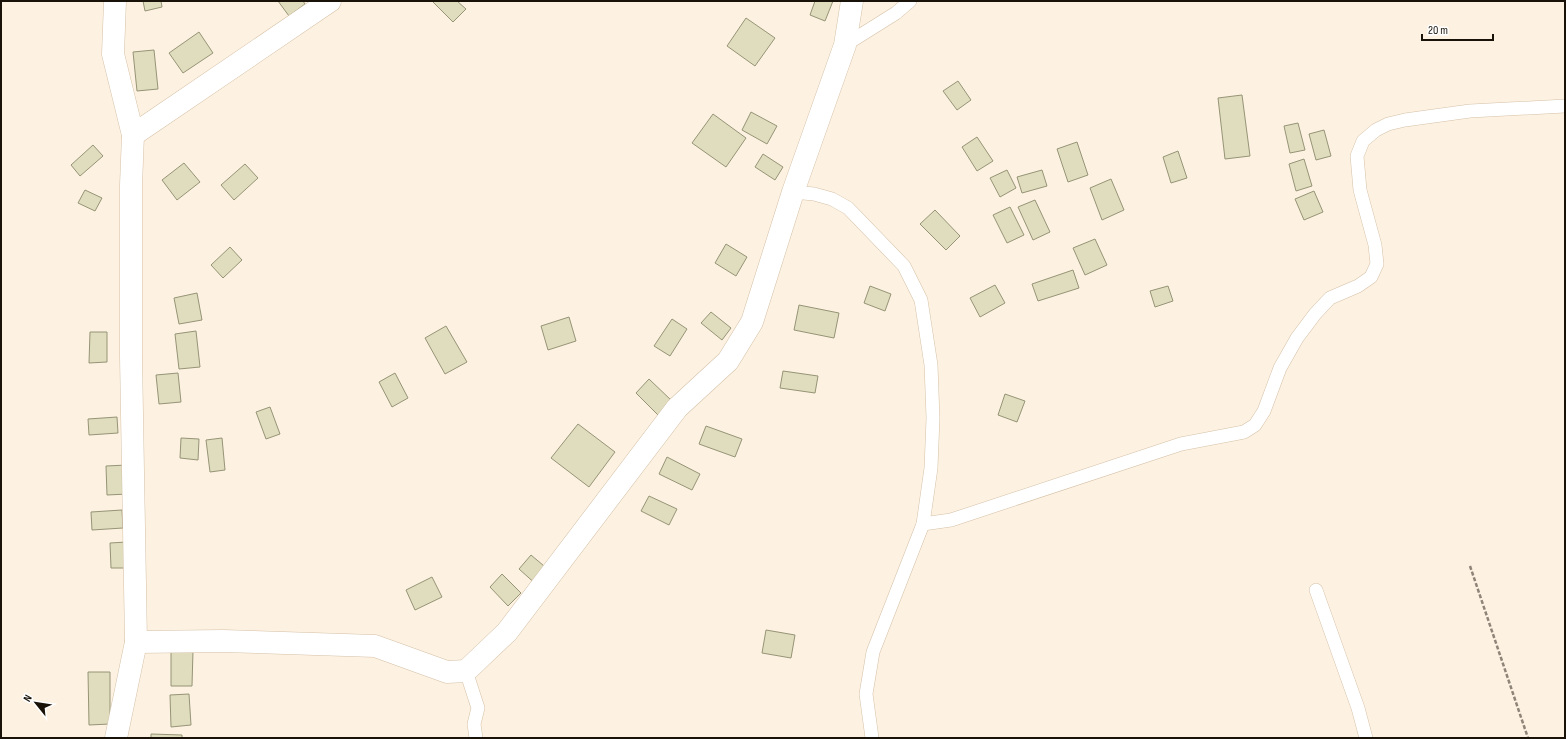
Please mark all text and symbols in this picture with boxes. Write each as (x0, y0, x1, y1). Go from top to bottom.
scale bar (1422, 16, 1493, 42)
text: 20 m (1428, 23, 1448, 38)
north arrow (16, 683, 56, 723)
text: N (21, 692, 35, 704)

